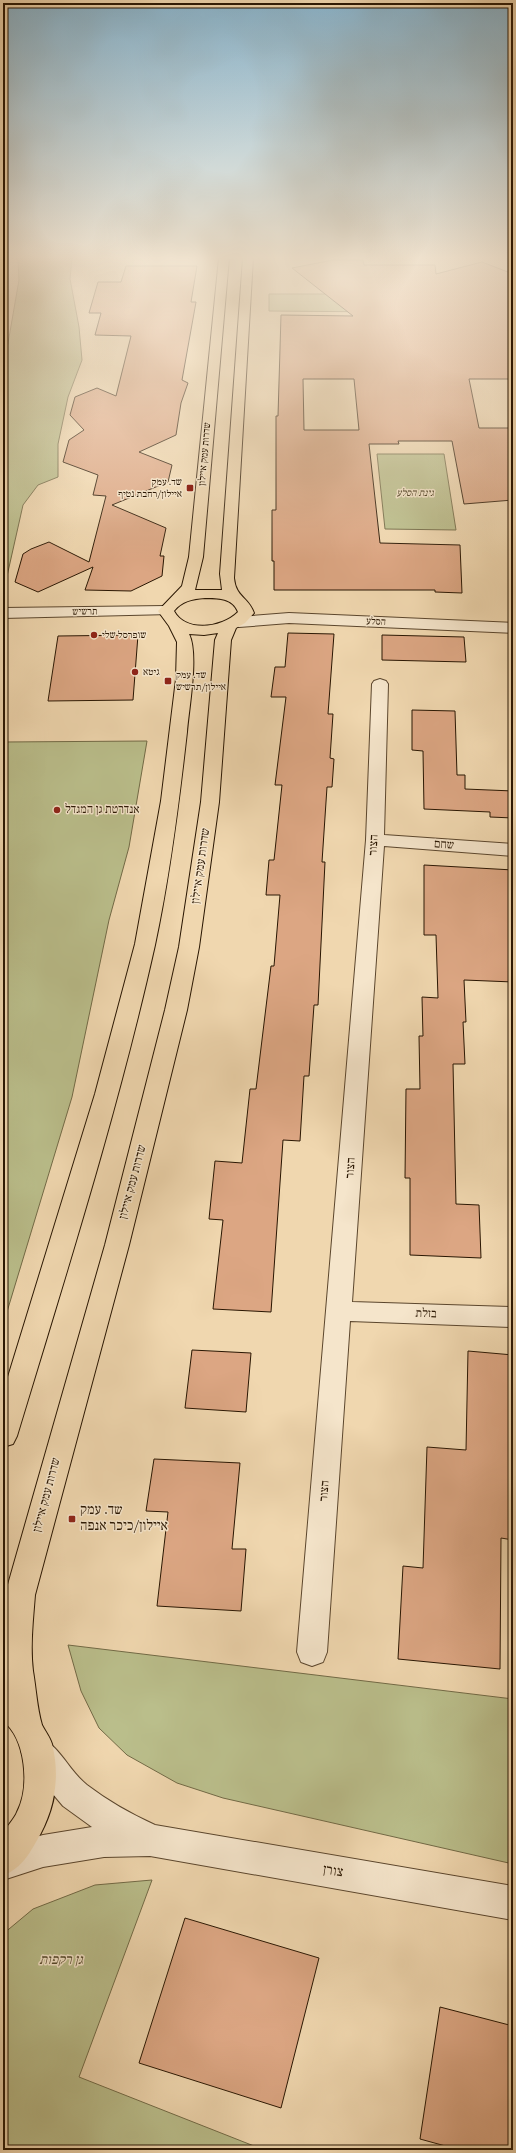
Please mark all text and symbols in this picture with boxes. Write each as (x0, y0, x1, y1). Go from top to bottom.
street label: שדרות עמק איילון (195, 422, 215, 486)
place label: שד. עמק איילון/רחבת נטיף (118, 475, 182, 502)
marker: שד. עמק איילון/רחבת נטיף (185, 483, 195, 493)
park label: גינת הסלע (396, 486, 434, 501)
street label: תרשיש (72, 604, 98, 620)
street label: הסלע (366, 614, 386, 630)
place label: שופרסל שלי (102, 628, 146, 643)
marker: שופרסל שלי (89, 630, 99, 640)
place label: גיטא (143, 665, 160, 680)
marker: גיטא (130, 667, 140, 677)
place label: שד. עמק איילון/תרשיש (176, 668, 226, 695)
marker: שד. עמק איילון/תרשיש (163, 676, 173, 686)
place label: אנדרטת גן המגדל (65, 801, 140, 819)
marker: אנדרטת גן המגדל (52, 805, 62, 815)
street label: שדרות עמק איילון (187, 827, 215, 905)
street label: הצור (364, 834, 384, 856)
street label: שחם (433, 835, 455, 855)
street label: שדרות עמק איילון (114, 1143, 152, 1221)
street label: הצור (341, 1157, 361, 1179)
street label: בזלת (415, 1305, 437, 1323)
street label: שדרות עמק איילון (28, 1456, 66, 1534)
street label: הצור (315, 1480, 335, 1502)
place label: שד. עמק איילון/כיכר אנפה (80, 1501, 168, 1537)
marker: שד. עמק איילון/כיכר אנפה (67, 1514, 77, 1524)
street label: צורן (321, 1861, 345, 1884)
park label: גן רקפות (39, 1951, 84, 1971)

